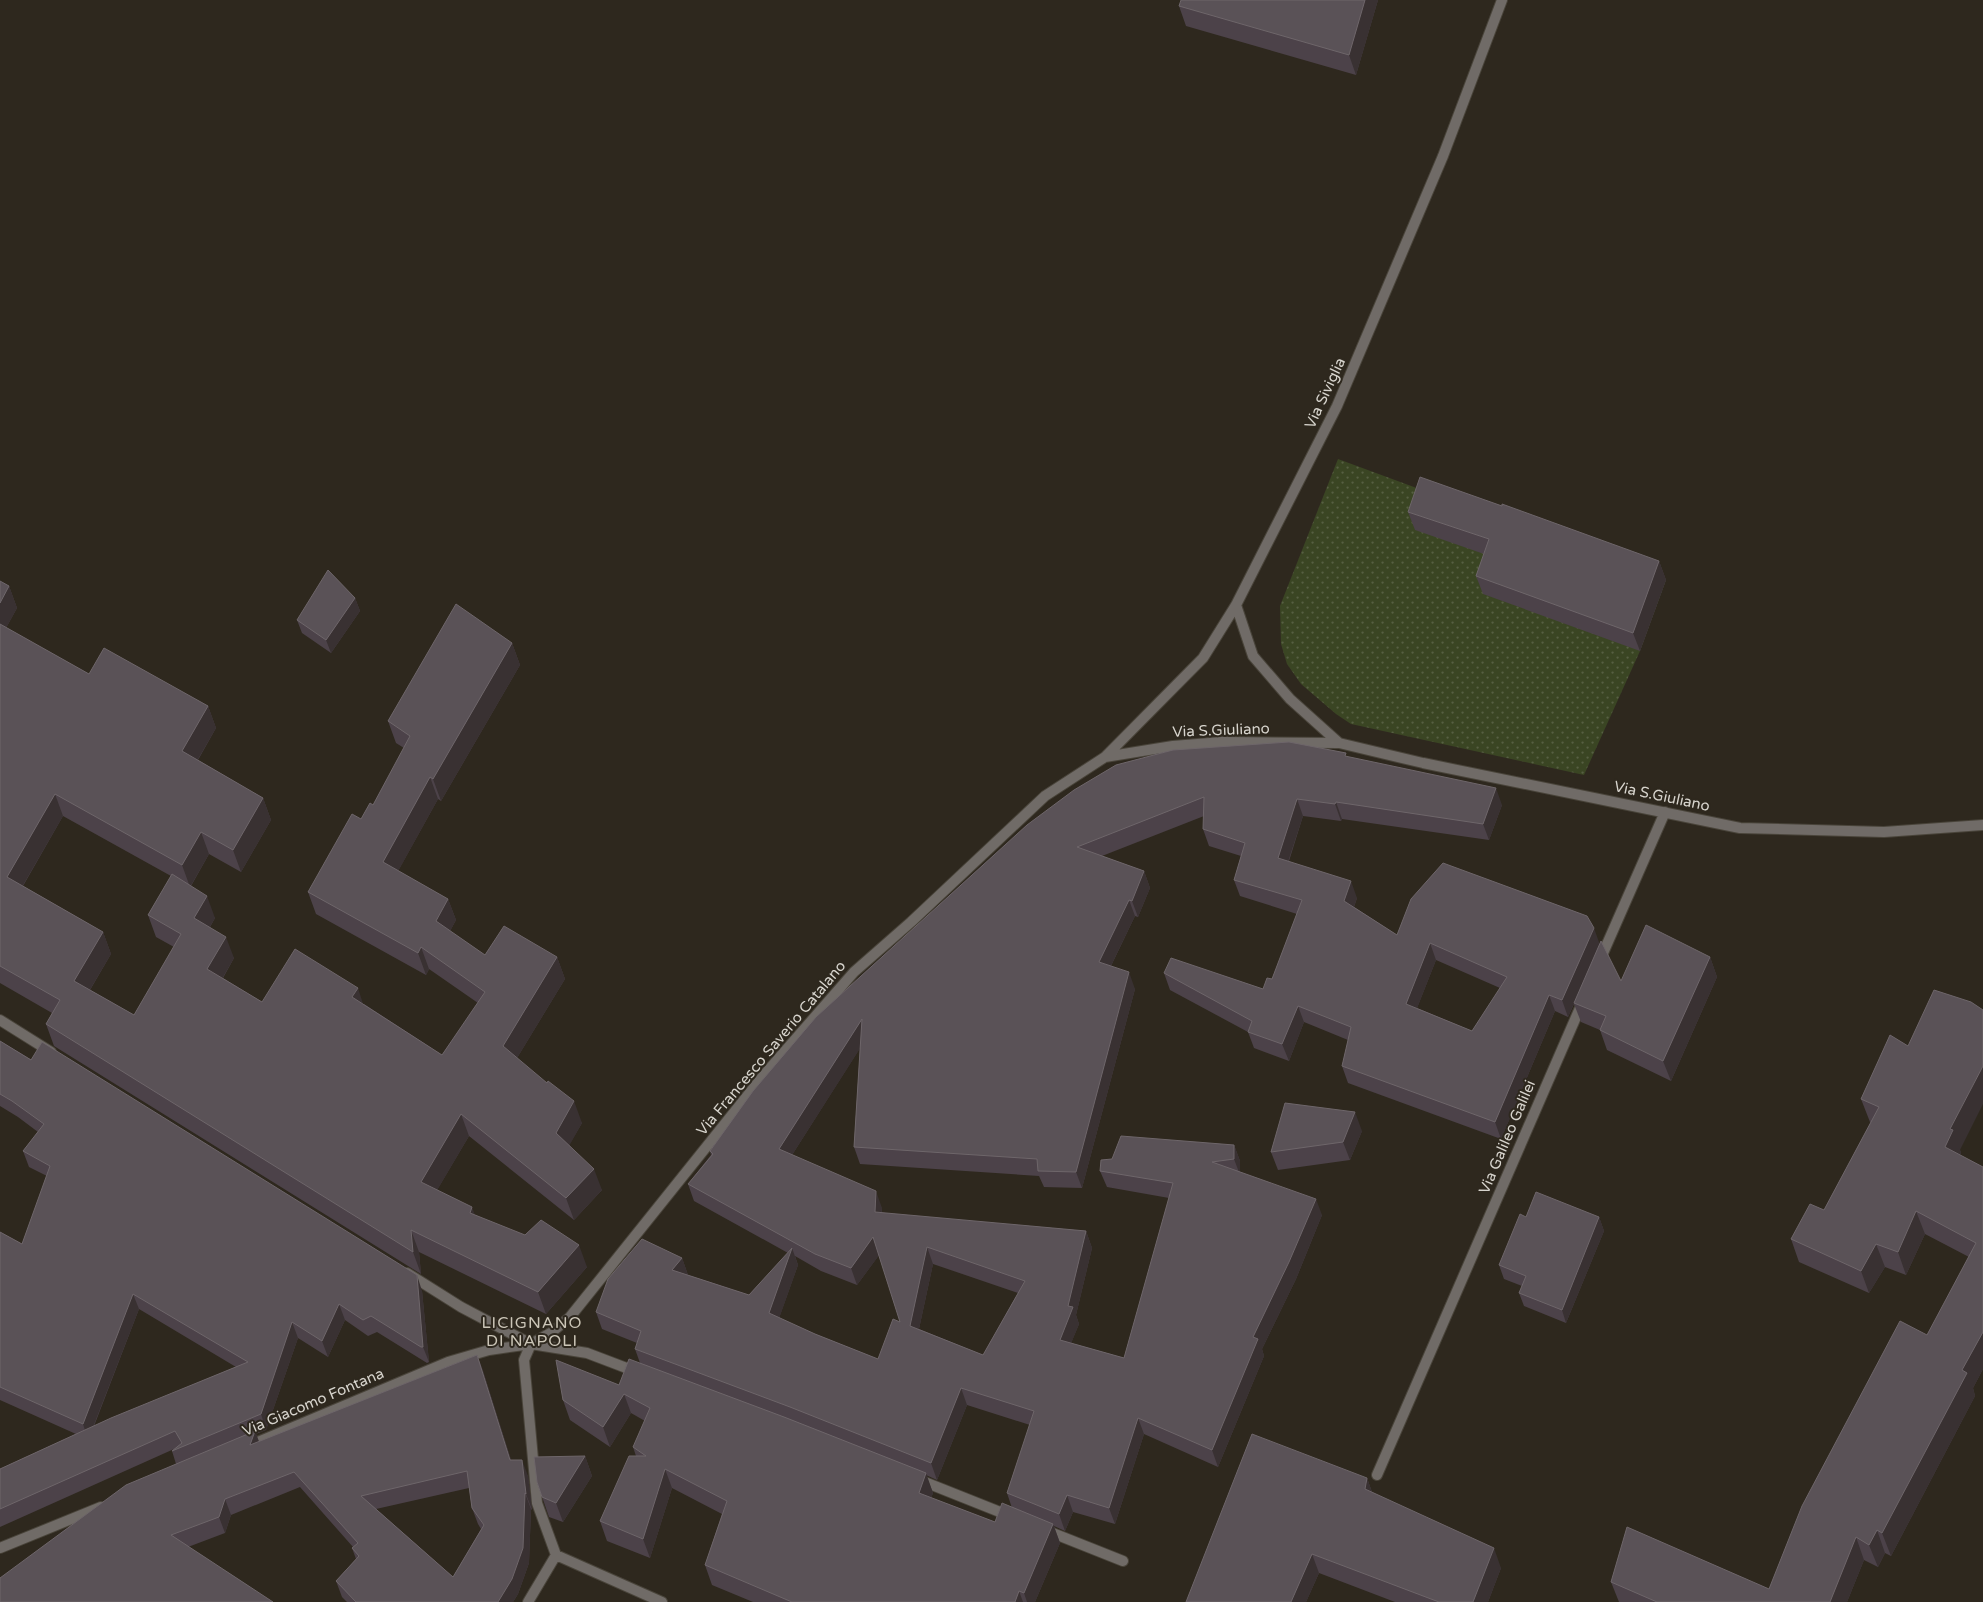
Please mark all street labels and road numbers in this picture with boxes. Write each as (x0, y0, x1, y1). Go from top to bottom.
street label: Via Siviglia (1301, 355, 1349, 431)
street label: Via S.Giuliano (1172, 719, 1270, 741)
street label: Via S.Giuliano (1612, 777, 1712, 815)
street label: Via Francesco Saverio Catalano (693, 957, 849, 1139)
street label: Via Galileo Galilei (1475, 1077, 1539, 1197)
street label: Via Giacomo Fontana (240, 1364, 386, 1440)

